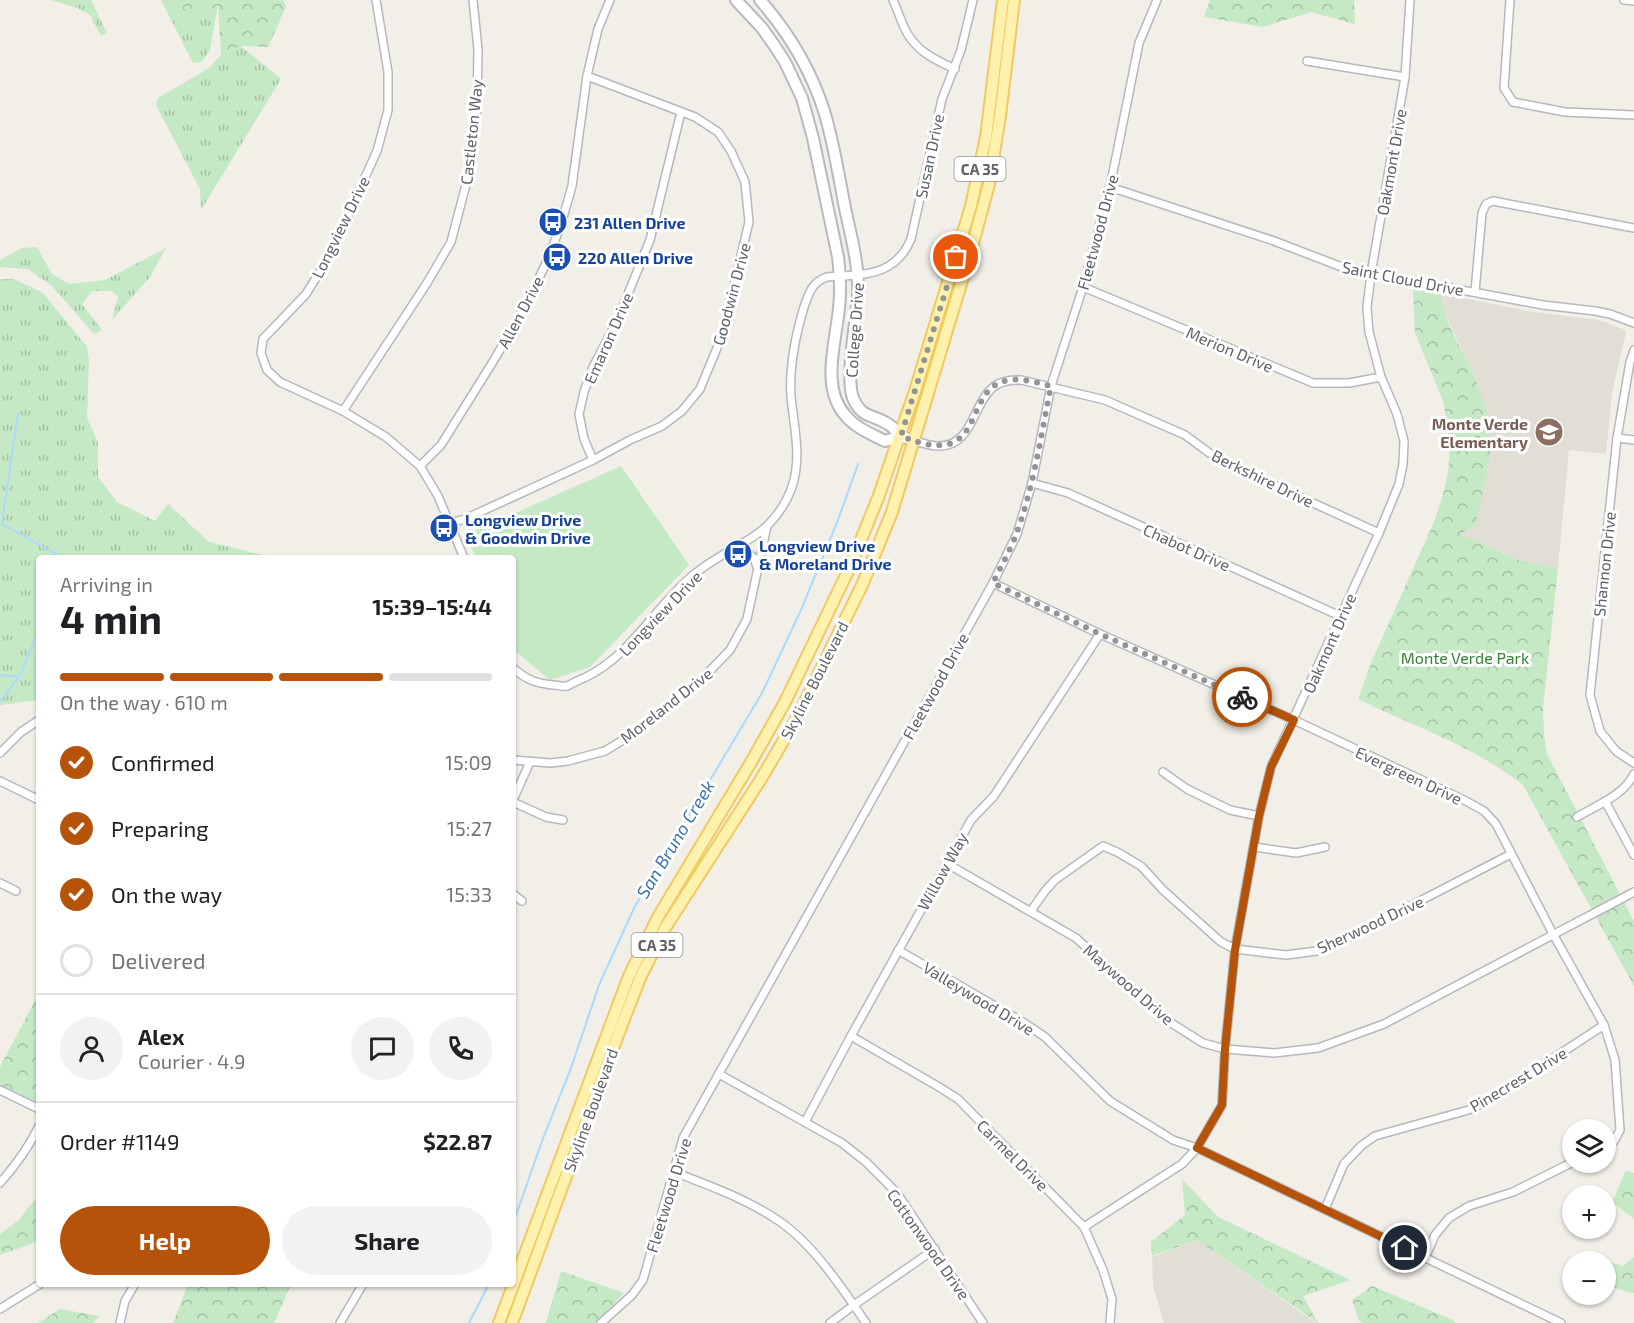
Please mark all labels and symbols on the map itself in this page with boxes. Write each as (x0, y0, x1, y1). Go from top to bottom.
street label: Castleton Way (456, 78, 486, 185)
street label: Oakmont Drive (1372, 107, 1410, 217)
street label: Susan Drive (911, 112, 947, 200)
road number: CA 35 (954, 157, 1006, 181)
street label: Fleetwood Drive (1072, 172, 1122, 292)
street label: Longview Drive (307, 173, 373, 281)
bus stop icon: 231 Allen Drive (537, 206, 569, 238)
place label: 231 Allen Drive (574, 213, 686, 232)
pin (930, 231, 981, 282)
bus stop icon: 220 Allen Drive (541, 241, 573, 273)
street label: Goodwin Drive (708, 241, 754, 347)
place label: 220 Allen Drive (578, 248, 693, 267)
street label: Saint Cloud Drive (1341, 257, 1465, 299)
street label: Allen Drive (493, 273, 547, 351)
street label: College Drive (841, 282, 867, 378)
street label: Emaron Drive (579, 289, 637, 387)
street label: Merion Drive (1184, 322, 1276, 376)
place label: Monte Verde Elementary (1432, 414, 1528, 452)
school or university icon: Monte Verde Elementary (1533, 416, 1565, 448)
street label: Berkshire Drive (1209, 445, 1317, 511)
place label: Longview Drive & Goodwin Drive (465, 510, 591, 547)
street label: Shannon Drive (1589, 510, 1619, 618)
bus stop icon: Longview Drive & Goodwin Drive (428, 512, 460, 544)
street label: Chabot Drive (1141, 519, 1233, 575)
place label: Longview Drive & Moreland Drive (759, 536, 892, 573)
bus stop icon: Longview Drive & Moreland Drive (722, 538, 754, 570)
street label: Longview Drive (615, 566, 705, 660)
street label: Oakmont Drive (1298, 590, 1360, 696)
street label: Skyline Boulevard (776, 618, 852, 742)
street label: Fleetwood Drive (898, 629, 972, 743)
park label: Monte Verde Park (1401, 648, 1529, 667)
street label: Moreland Drive (616, 663, 716, 747)
courier (1212, 667, 1272, 727)
street label: Evergreen Drive (1353, 742, 1465, 808)
water label: San Bruno Creek (631, 776, 719, 902)
street label: Willow Way (913, 828, 971, 913)
street label: Sherwood Drive (1314, 891, 1426, 957)
road number: CA 35 (632, 933, 682, 957)
street label: Maywood Drive (1080, 940, 1178, 1028)
street label: Valleywood Drive (920, 957, 1038, 1039)
street label: Pinecrest Drive (1466, 1043, 1570, 1115)
street label: Skyline Boulevard (559, 1046, 621, 1174)
street label: Carmel Drive (973, 1115, 1053, 1195)
street label: Fleetwood Drive (642, 1135, 694, 1255)
street label: Cottonwood Drive (884, 1185, 974, 1303)
pin (1379, 1222, 1430, 1273)

